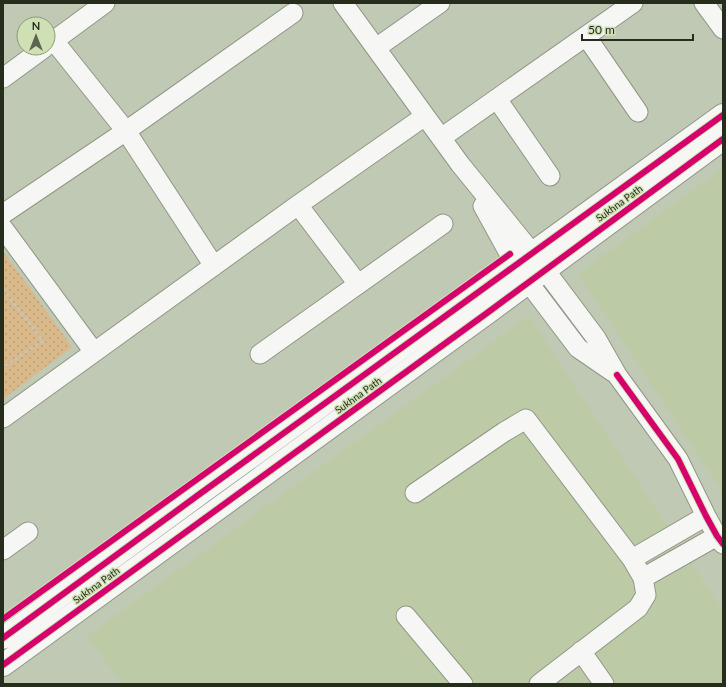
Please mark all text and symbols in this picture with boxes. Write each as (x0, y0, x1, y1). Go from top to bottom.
north arrow (16, 16, 56, 56)
scale bar (582, 16, 693, 42)
text: N (32, 19, 40, 32)
text: 50 m (588, 22, 615, 37)
street label: Sukhna Path (593, 182, 645, 224)
street label: Sukhna Path (332, 374, 384, 416)
street label: Sukhna Path (70, 564, 122, 606)

